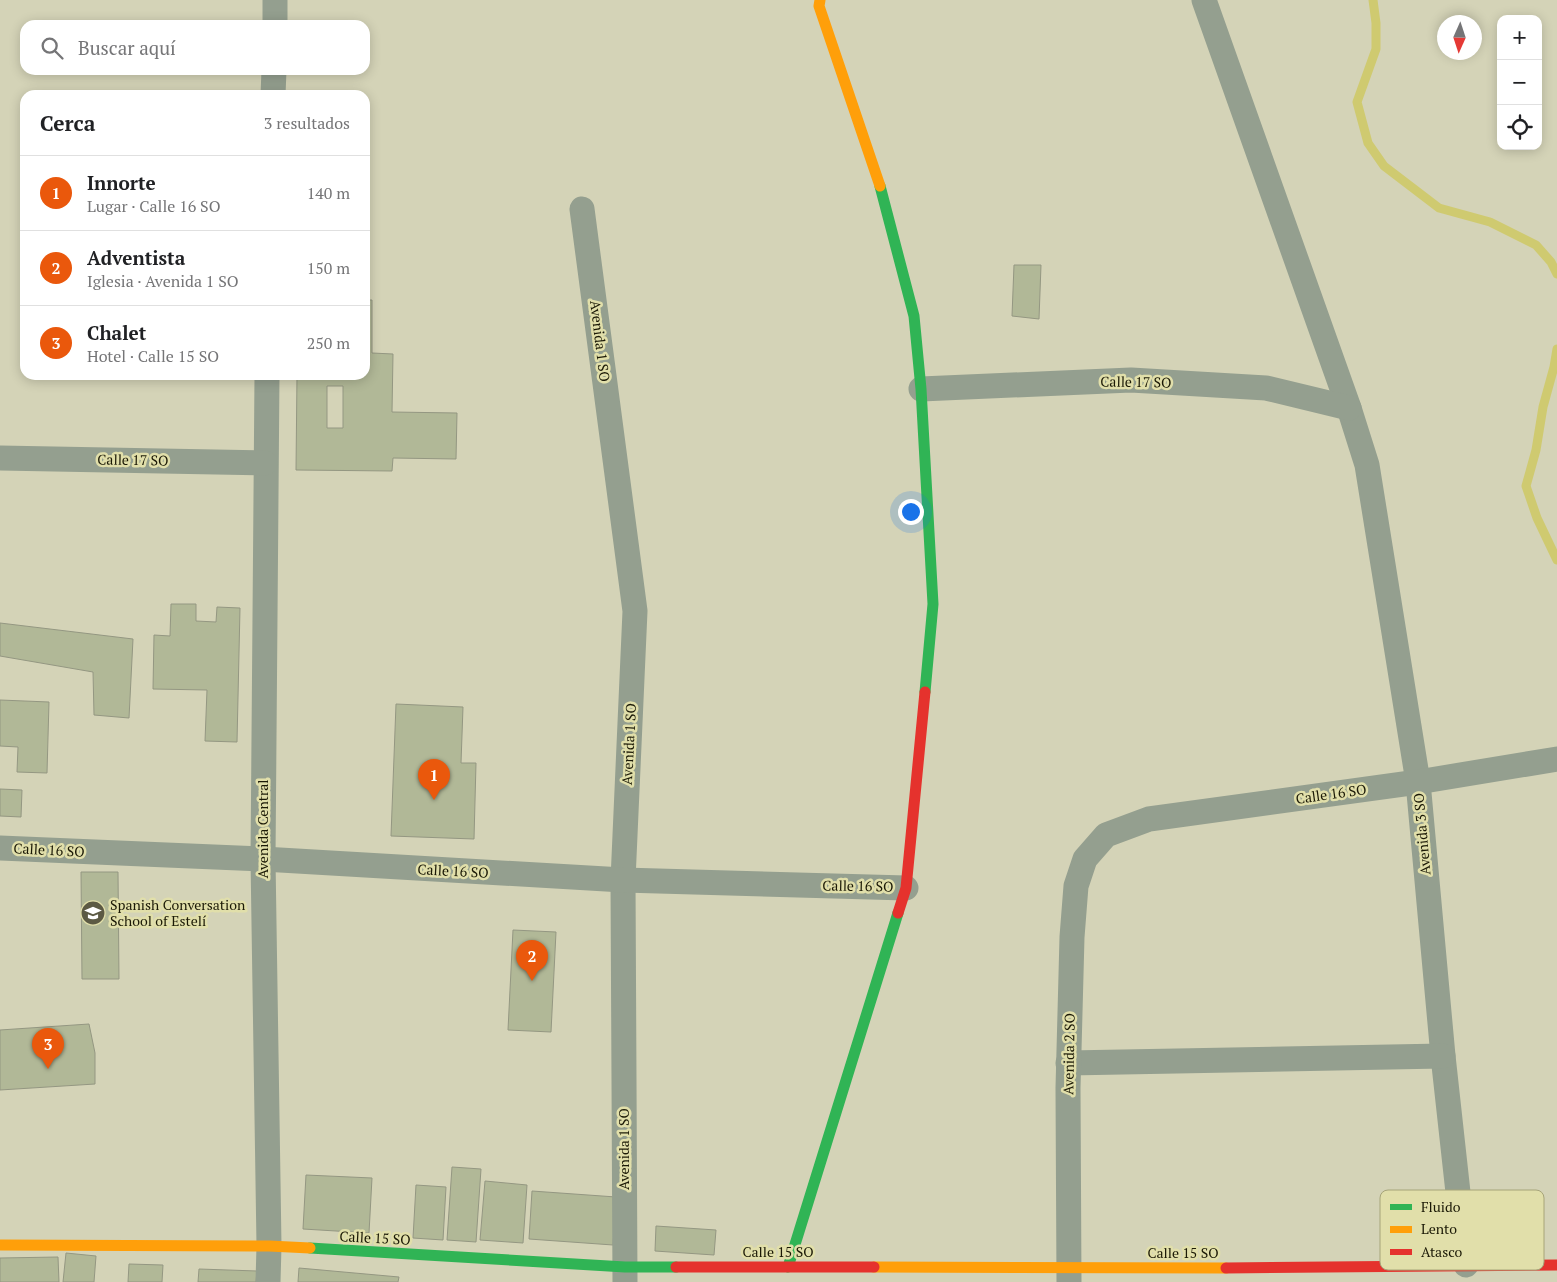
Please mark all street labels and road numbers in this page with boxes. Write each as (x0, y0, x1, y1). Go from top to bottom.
street label: Avenida 1 SO (586, 299, 615, 383)
street label: Calle 17 SO (1100, 371, 1172, 392)
street label: Calle 17 SO (97, 449, 169, 470)
street label: Avenida 1 SO (617, 703, 640, 785)
street label: Avenida Central (253, 779, 272, 879)
street label: Calle 16 SO (1294, 779, 1367, 808)
street label: Avenida 3 SO (1408, 792, 1435, 876)
street label: Calle 16 SO (13, 838, 85, 861)
street label: Calle 16 SO (417, 859, 489, 882)
street label: Calle 16 SO (822, 875, 894, 896)
street label: Avenida 2 SO (1058, 1013, 1079, 1095)
street label: Avenida 1 SO (614, 1108, 633, 1190)
street label: Calle 15 SO (339, 1226, 411, 1249)
street label: Calle 15 SO (742, 1242, 814, 1261)
street label: Calle 15 SO (1147, 1243, 1219, 1262)

